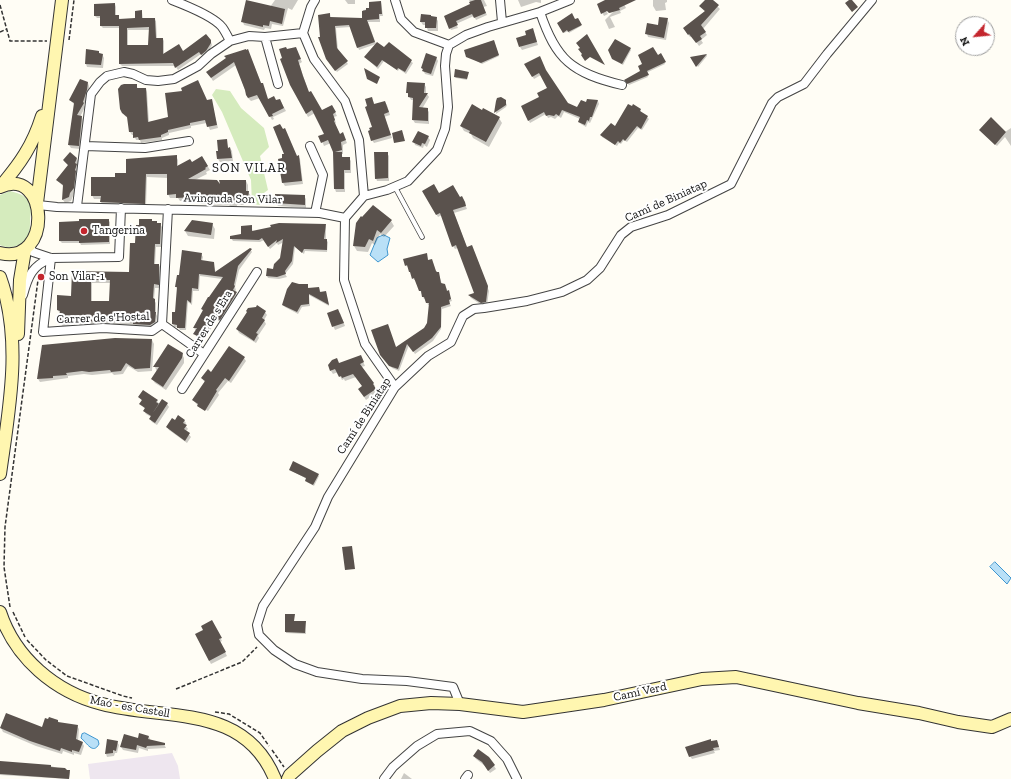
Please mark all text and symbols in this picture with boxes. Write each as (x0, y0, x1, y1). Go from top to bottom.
north arrow (955, 16, 995, 56)
text: N (957, 35, 972, 48)
district label: SON VILAR (212, 160, 286, 176)
street label: Camí de Biniatap (623, 176, 709, 226)
street label: Avinguda Son Vilar (183, 191, 283, 207)
place label: Tangerina (92, 224, 145, 238)
marker: Tangerina (79, 226, 89, 236)
place label: Son Vilar-1 (49, 270, 105, 284)
marker: Son Vilar-1 (36, 272, 46, 282)
street label: Carrer de s'Era (182, 287, 236, 361)
street label: Carrer de s'Hostal (56, 309, 150, 327)
street label: Camí de Biniatap (334, 375, 394, 457)
street label: Camí Verd (612, 679, 668, 705)
street label: Maó - es Castell (89, 693, 171, 721)

